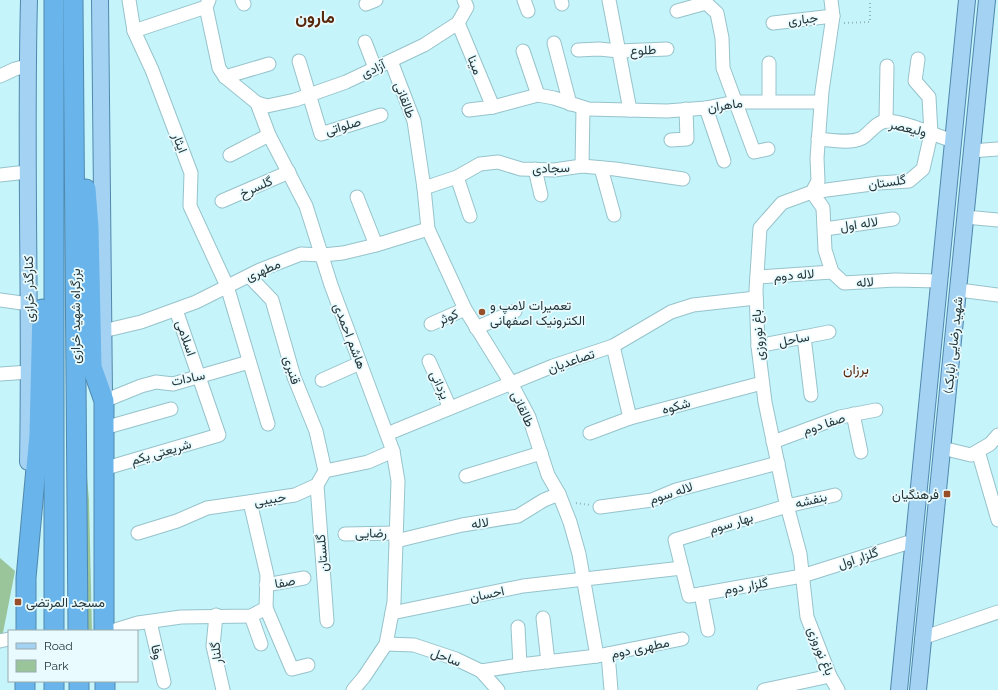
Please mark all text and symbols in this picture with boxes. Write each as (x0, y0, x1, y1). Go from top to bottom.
district label: مارون (295, 7, 335, 28)
street label: جباری (787, 10, 819, 29)
street label: طلوع (629, 42, 657, 60)
street label: مینا (464, 53, 486, 77)
street label: آزادی (359, 57, 389, 82)
street label: طالقانی (390, 80, 419, 121)
street label: ماهران (706, 95, 744, 116)
street label: صلواتی (324, 114, 363, 139)
street label: ولیعصر (887, 116, 928, 141)
street label: ایثار (168, 130, 191, 155)
street label: سجادی (532, 160, 570, 177)
street label: گلستان (867, 172, 907, 193)
street label: گلسرخ (237, 173, 276, 203)
street label: لاله اول (839, 214, 879, 235)
street label: کنارگذر خرازی (21, 255, 38, 322)
street label: مطهری (243, 256, 283, 285)
street label: لاله دوم (773, 266, 815, 285)
street label: بزرگراه شهید خرازی (68, 268, 84, 364)
street label: لاله (856, 274, 874, 290)
street label: شهید رضایی (بابک) (940, 296, 967, 394)
place label: تعمیرات لامپ و الکترونیک اصفهانی (490, 298, 585, 329)
street label: هاشم احمدی (330, 301, 369, 371)
street label: کوثر (435, 306, 461, 329)
marker: تعمیرات لامپ و الکترونیک اصفهانی (477, 307, 487, 317)
street label: باغ نوروزی (749, 309, 769, 361)
street label: اسلامی (172, 318, 199, 358)
street label: ساحل (777, 329, 811, 350)
street label: تصاعدیان (546, 346, 597, 377)
street label: قنبری (280, 354, 303, 386)
district label: برزان (843, 361, 869, 378)
street label: سادات (170, 367, 206, 389)
street label: یزدانی (426, 368, 453, 402)
street label: طالقانی (507, 389, 538, 430)
street label: شکوه (660, 395, 692, 418)
street label: صفا دوم (801, 410, 848, 439)
street label: شریعتی یکم (129, 436, 193, 469)
street label: لاله سوم (647, 479, 695, 508)
place label: فرهنگیان (892, 487, 939, 503)
street label: حبیبی (253, 489, 287, 510)
street label: بنفشه (794, 489, 829, 511)
marker: فرهنگیان (942, 489, 952, 499)
street label: بهار سوم (707, 509, 755, 538)
street label: لاله (470, 514, 490, 532)
street label: رضایی (355, 525, 387, 542)
street label: گلستان (313, 533, 332, 573)
street label: گلزار اول (836, 544, 881, 573)
street label: صفا (273, 573, 297, 591)
street label: گلزار دوم (723, 575, 770, 598)
street label: احسان (468, 583, 506, 606)
place label: مسجد المرتضی (26, 595, 105, 611)
marker: مسجد المرتضی (13, 597, 23, 607)
street label: باغ نوروزی (803, 624, 838, 678)
legend (8, 630, 138, 682)
street label: مطهری دوم (609, 634, 671, 662)
text: Road (44, 639, 73, 653)
street label: گلنار (207, 641, 226, 666)
street label: وفا (147, 643, 166, 661)
street label: ساحل (428, 644, 463, 671)
text: Park (44, 659, 69, 673)

